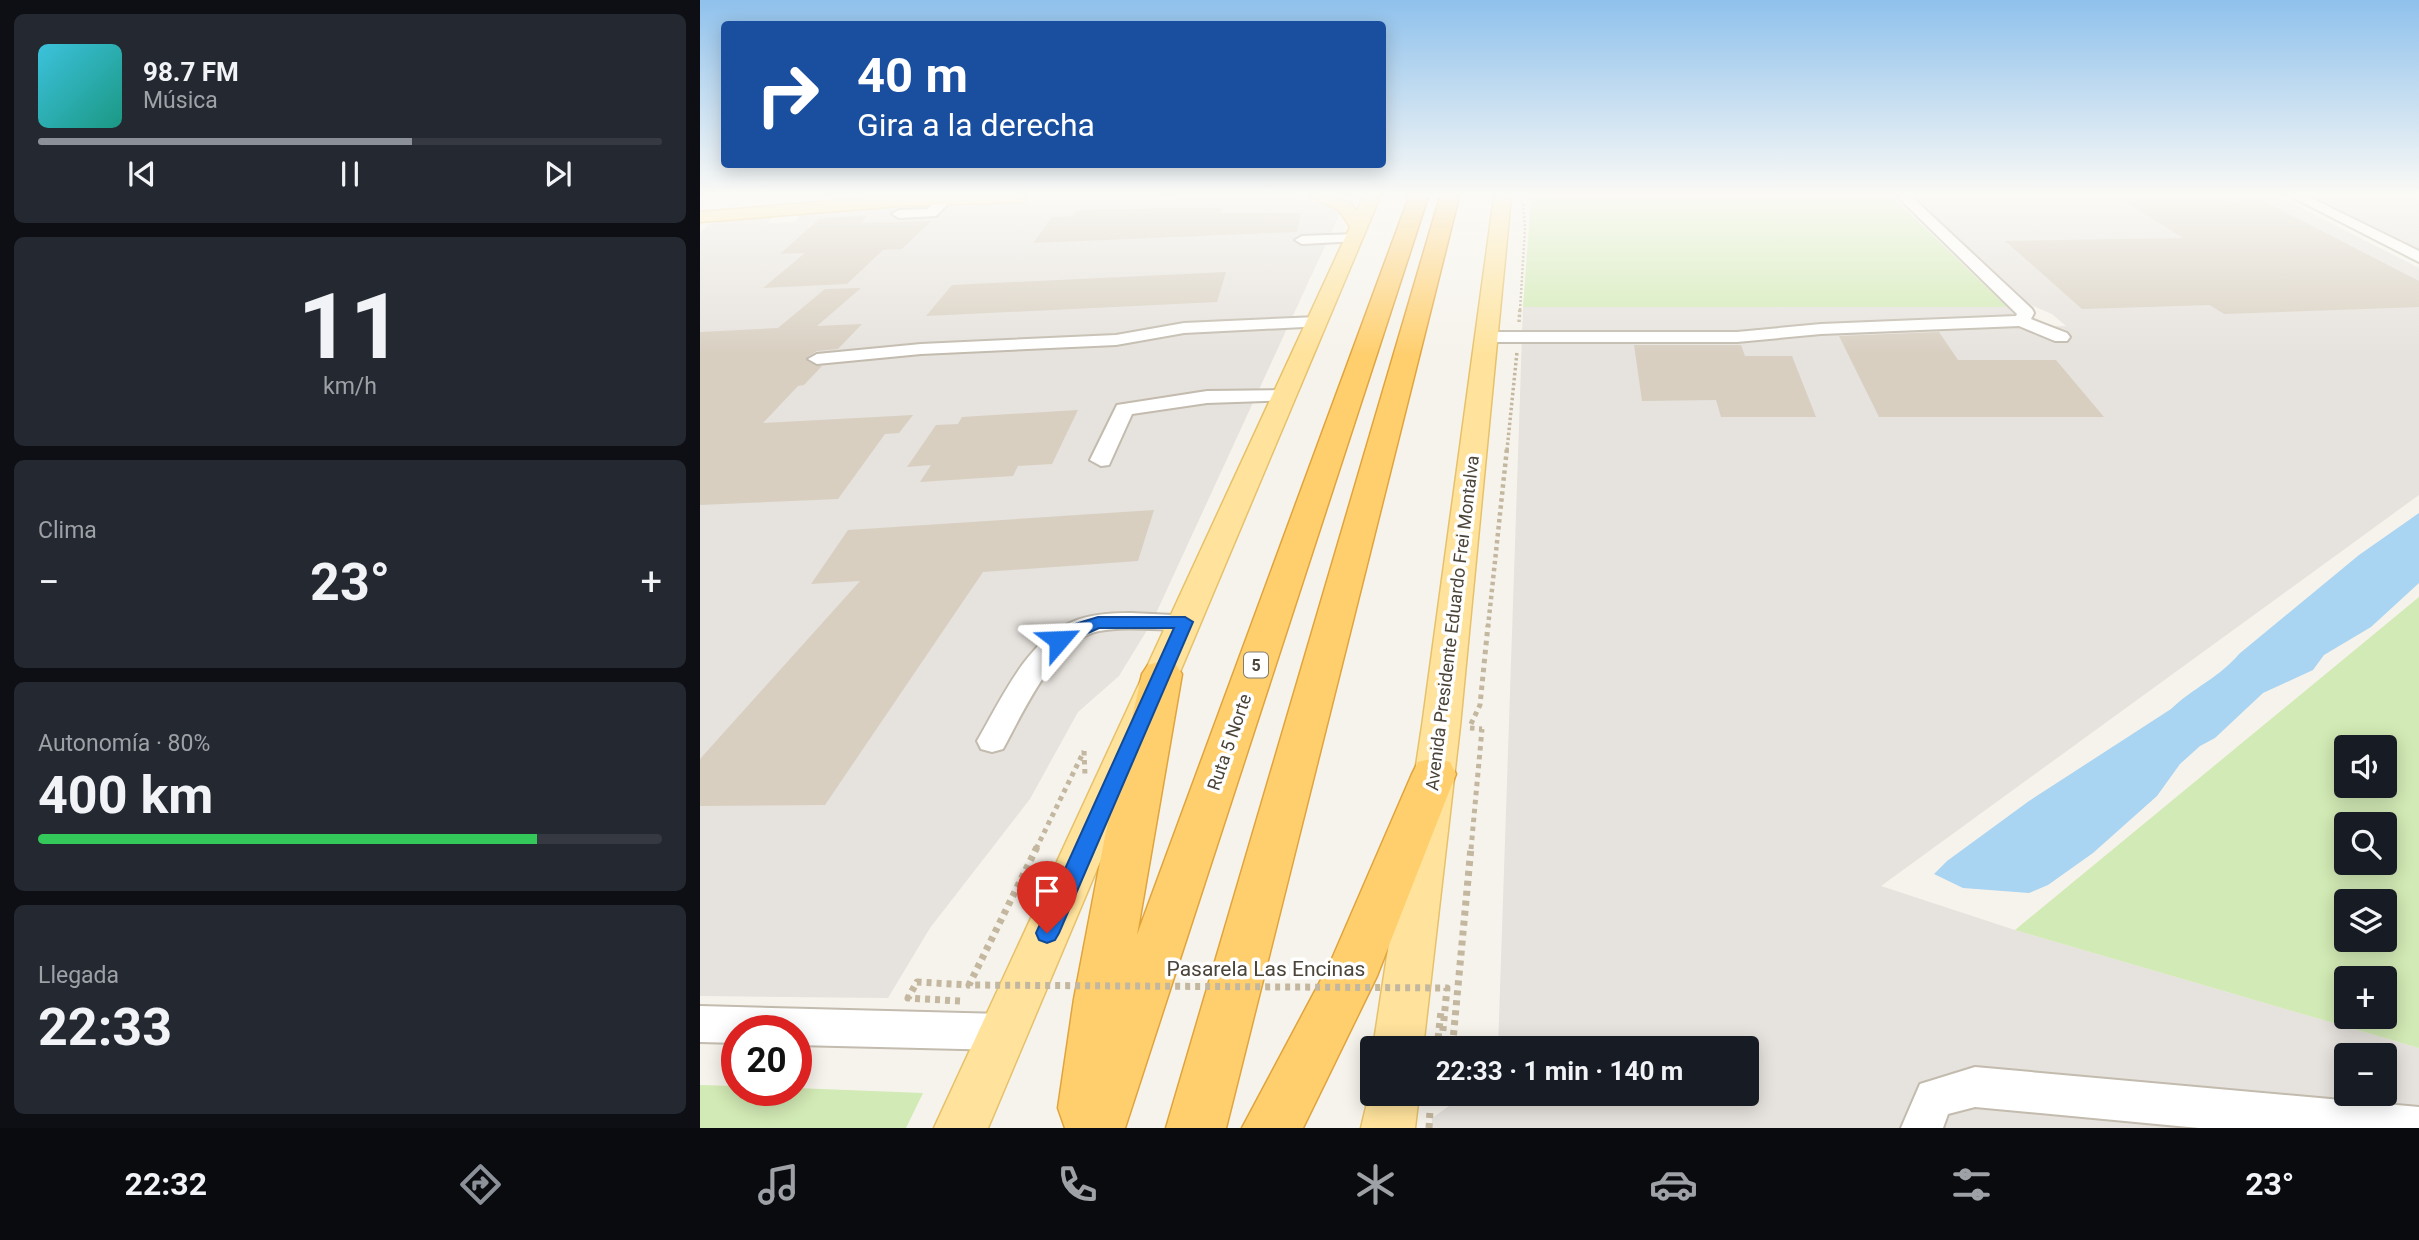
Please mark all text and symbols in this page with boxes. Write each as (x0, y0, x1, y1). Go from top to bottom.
text: 40 m (857, 47, 968, 104)
icon: right (742, 49, 833, 140)
text: 98.7 FM (143, 57, 239, 87)
text: Música (143, 87, 218, 114)
text: Gira a la derecha (857, 106, 1095, 144)
icon: previous (123, 155, 161, 193)
icon: pause (331, 155, 369, 193)
icon: next (539, 155, 577, 193)
text: 11 (298, 274, 402, 380)
text: km/h (323, 373, 377, 400)
street label: Avenida Presidente Eduardo Frei Montalva (1421, 454, 1483, 792)
text: Clima (38, 517, 97, 544)
text: 23° (310, 552, 390, 613)
text: − (38, 560, 60, 604)
text: + (640, 560, 662, 604)
position arrow (1022, 603, 1096, 677)
road number: 5 (1244, 652, 1268, 678)
street label: Ruta 5 Norte (1203, 691, 1255, 793)
text: Autonomía · 80% (38, 730, 210, 757)
map controls (2334, 735, 2397, 1106)
button: sound (2334, 735, 2397, 798)
text: 400 km (38, 765, 213, 826)
button: search (2334, 812, 2397, 875)
pin (1017, 861, 1077, 933)
icon: arrive (1028, 872, 1066, 910)
button: layers (2334, 889, 2397, 952)
street label: Pasarela Las Encinas (1167, 957, 1365, 981)
text: Llegada (38, 962, 119, 989)
button: + (2334, 966, 2397, 1029)
text: 22:33 (38, 997, 172, 1058)
speed limit sign: 20 (721, 1015, 812, 1106)
button: − (2334, 1043, 2397, 1106)
text: 22:33 · 1 min · 140 m (1436, 1056, 1683, 1086)
icon: directions (456, 1160, 505, 1209)
icon: music (754, 1160, 803, 1209)
icon: phone (1053, 1160, 1102, 1209)
icon: climate (1351, 1160, 1400, 1209)
icon: car (1649, 1160, 1698, 1209)
icon: filters (1947, 1160, 1996, 1209)
text: 22:32 (125, 1165, 207, 1203)
text: 23° (2245, 1165, 2294, 1203)

